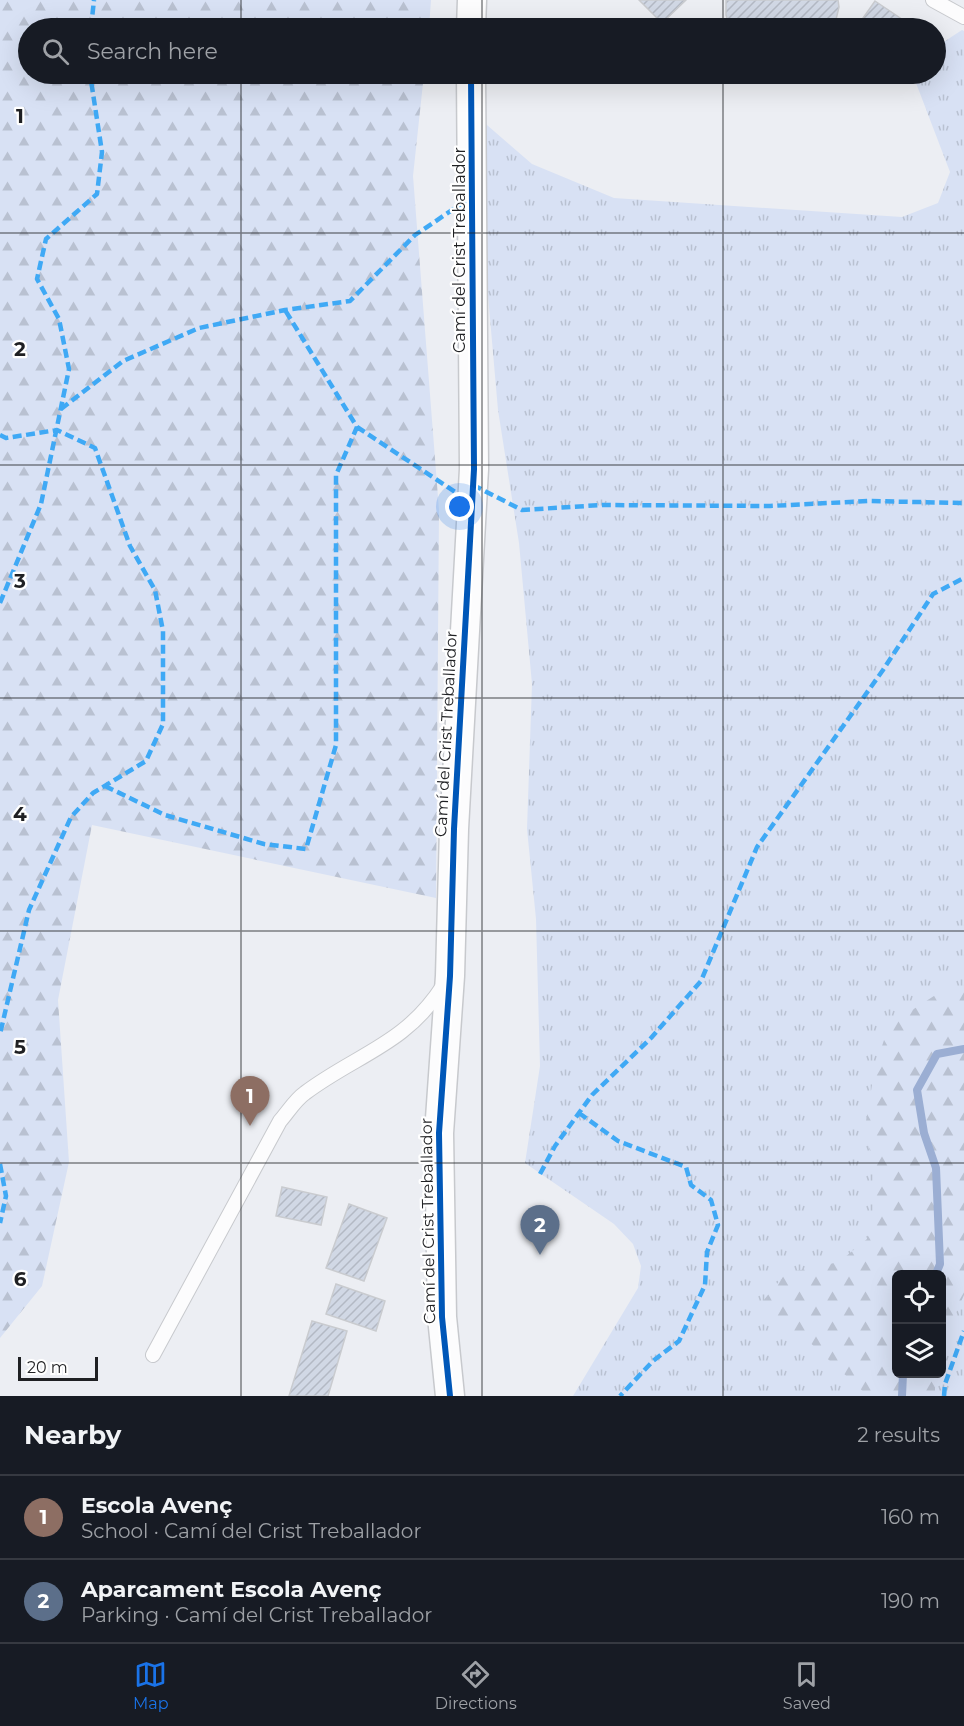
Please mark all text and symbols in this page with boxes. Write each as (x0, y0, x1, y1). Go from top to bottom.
search box (18, 18, 946, 84)
icon: search (39, 35, 72, 68)
text: Search here (87, 38, 218, 65)
text: 1 (16, 104, 24, 128)
street label: Camí del Crist Treballador (450, 147, 469, 353)
text: 2 (14, 337, 26, 361)
your location (445, 492, 474, 521)
text: 3 (13, 569, 26, 593)
street label: Camí del Crist Treballador (431, 631, 461, 837)
text: 4 (13, 802, 27, 826)
text: 5 (14, 1035, 26, 1059)
pin: 1 (230, 1076, 270, 1126)
street label: Camí del Crist Treballador (417, 1118, 439, 1324)
pin: 2 (520, 1206, 560, 1255)
text: 6 (14, 1267, 27, 1291)
map controls (892, 1270, 946, 1378)
button: locate (892, 1270, 946, 1324)
button: layers (892, 1324, 946, 1378)
scale bar (18, 1354, 98, 1382)
text: 20 m (27, 1358, 68, 1377)
text: Nearby (24, 1419, 121, 1451)
text: 2 results (857, 1423, 940, 1447)
text: Escola Avenç (81, 1492, 232, 1519)
text: 1 (40, 1505, 47, 1529)
text: 160 m (881, 1505, 940, 1529)
text: School · Camí del Crist Treballador (81, 1519, 421, 1543)
text: Aparcament Escola Avenç (81, 1576, 382, 1603)
text: 2 (38, 1589, 49, 1613)
text: 190 m (881, 1589, 940, 1613)
text: Parking · Camí del Crist Treballador (81, 1603, 432, 1627)
tab: Map (133, 1658, 169, 1713)
tab: Directions (435, 1658, 517, 1713)
tab: Saved (783, 1658, 831, 1713)

